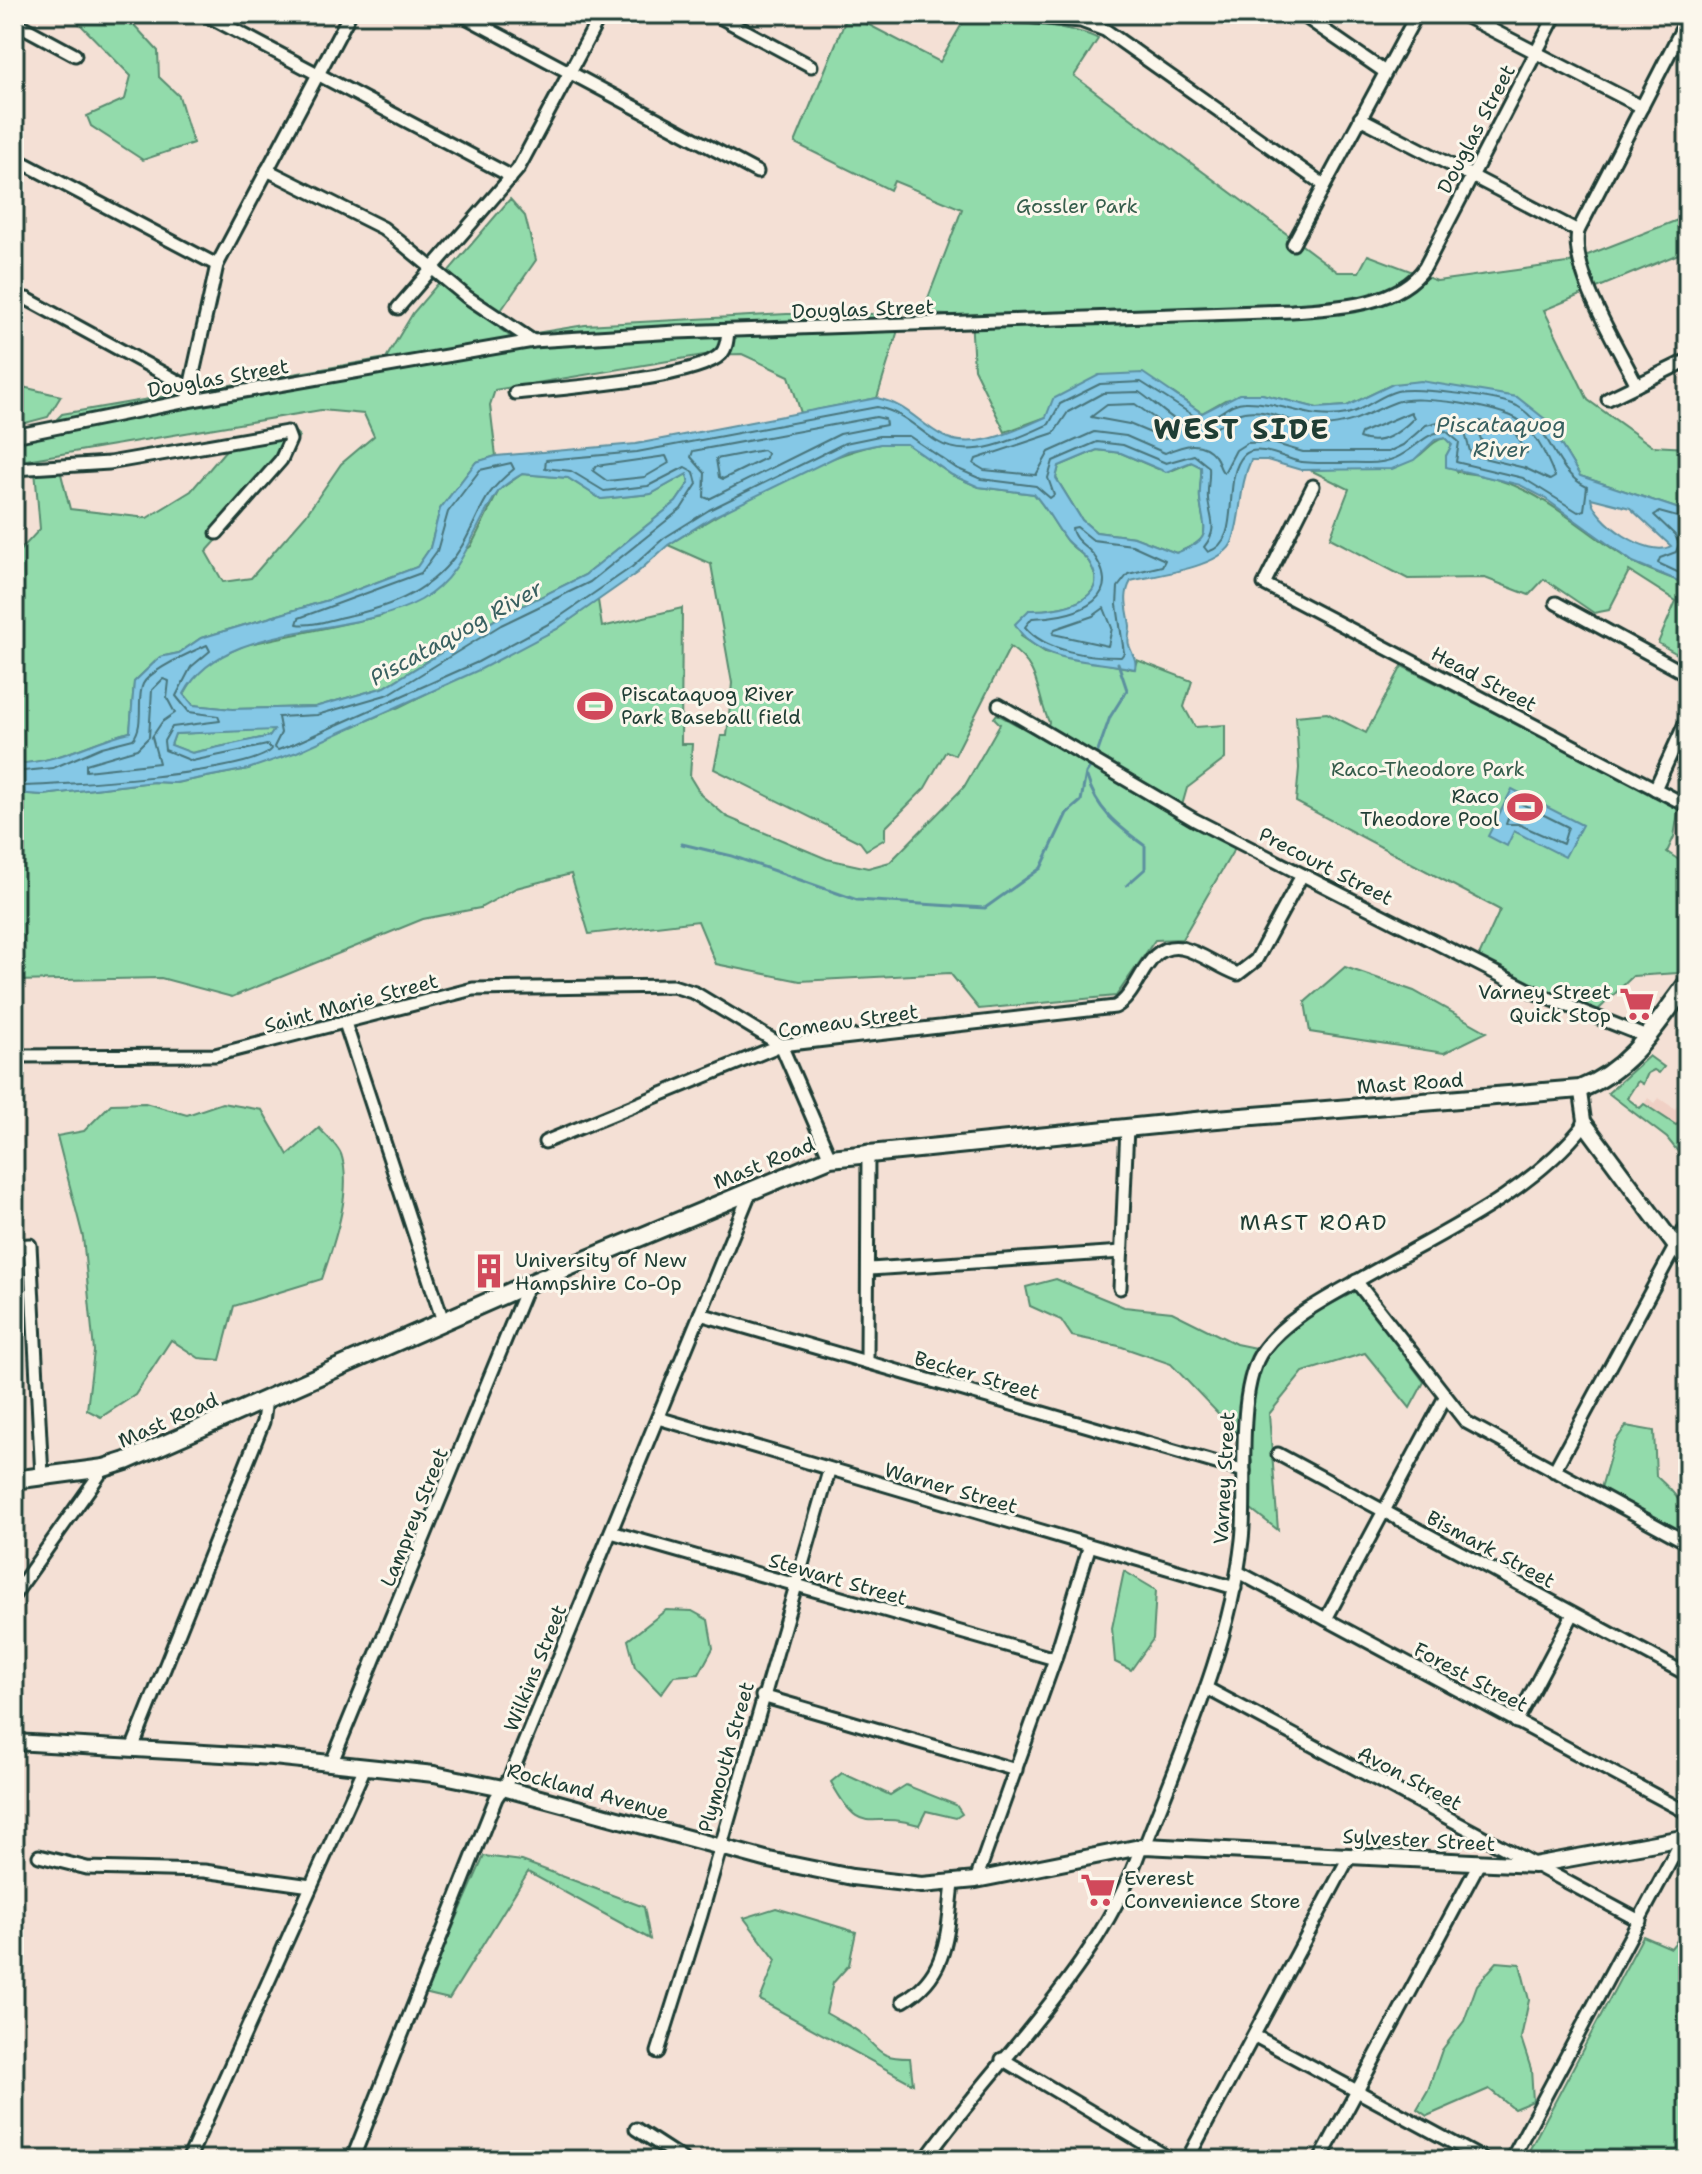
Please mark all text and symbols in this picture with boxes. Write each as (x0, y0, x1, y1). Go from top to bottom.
street label: Douglas Street (1431, 60, 1521, 198)
park label: Gossler Park (1016, 193, 1138, 219)
street label: Douglas Street (791, 294, 935, 324)
street label: Douglas Street (145, 353, 291, 403)
district label: WEST SIDE (1153, 410, 1331, 448)
water label: Piscataquog River (1436, 410, 1566, 464)
water label: Piscataquog River (365, 573, 548, 692)
street label: Head Street (1427, 640, 1541, 718)
place label: Piscataquog River Park Baseball field (621, 681, 801, 730)
sports icon: Piscataquog River Park Baseball field (576, 687, 614, 725)
park label: Raco-Theodore Park (1331, 756, 1525, 782)
place label: Raco Theodore Pool (1360, 783, 1499, 832)
sports icon: Raco Theodore Pool (1506, 788, 1544, 826)
street label: Precourt Street (1255, 821, 1397, 911)
street label: Saint Marie Street (261, 967, 441, 1039)
place label: Varney Street Quick Stop (1478, 979, 1611, 1028)
supermarket icon: Varney Street Quick Stop (1618, 985, 1656, 1023)
street label: Comeau Street (776, 998, 920, 1044)
street label: Mast Road (1356, 1066, 1465, 1100)
street label: Mast Road (710, 1131, 819, 1195)
district label: MAST ROAD (1239, 1208, 1389, 1237)
place label: University of New Hampshire Co-Op (515, 1247, 687, 1296)
building icon: University of New Hampshire Co-Op (470, 1252, 508, 1290)
street label: Becker Street (911, 1345, 1043, 1405)
street label: Mast Road (114, 1386, 222, 1454)
street label: Varney Street (1208, 1411, 1240, 1545)
street label: Lamprey Street (374, 1444, 454, 1590)
street label: Warner Street (881, 1457, 1021, 1519)
street label: Bismark Street (1422, 1504, 1560, 1594)
street label: Stewart Street (766, 1547, 910, 1611)
street label: Wilkins Street (498, 1601, 572, 1735)
street label: Forest Street (1409, 1636, 1533, 1718)
street label: Plymouth Street (692, 1679, 760, 1835)
street label: Avon Street (1353, 1740, 1467, 1816)
street label: Rockland Avenue (504, 1757, 672, 1825)
street label: Sylvester Street (1342, 1823, 1496, 1857)
place label: Everest Convenience Store (1124, 1865, 1301, 1914)
supermarket icon: Everest Convenience Store (1079, 1871, 1117, 1909)

